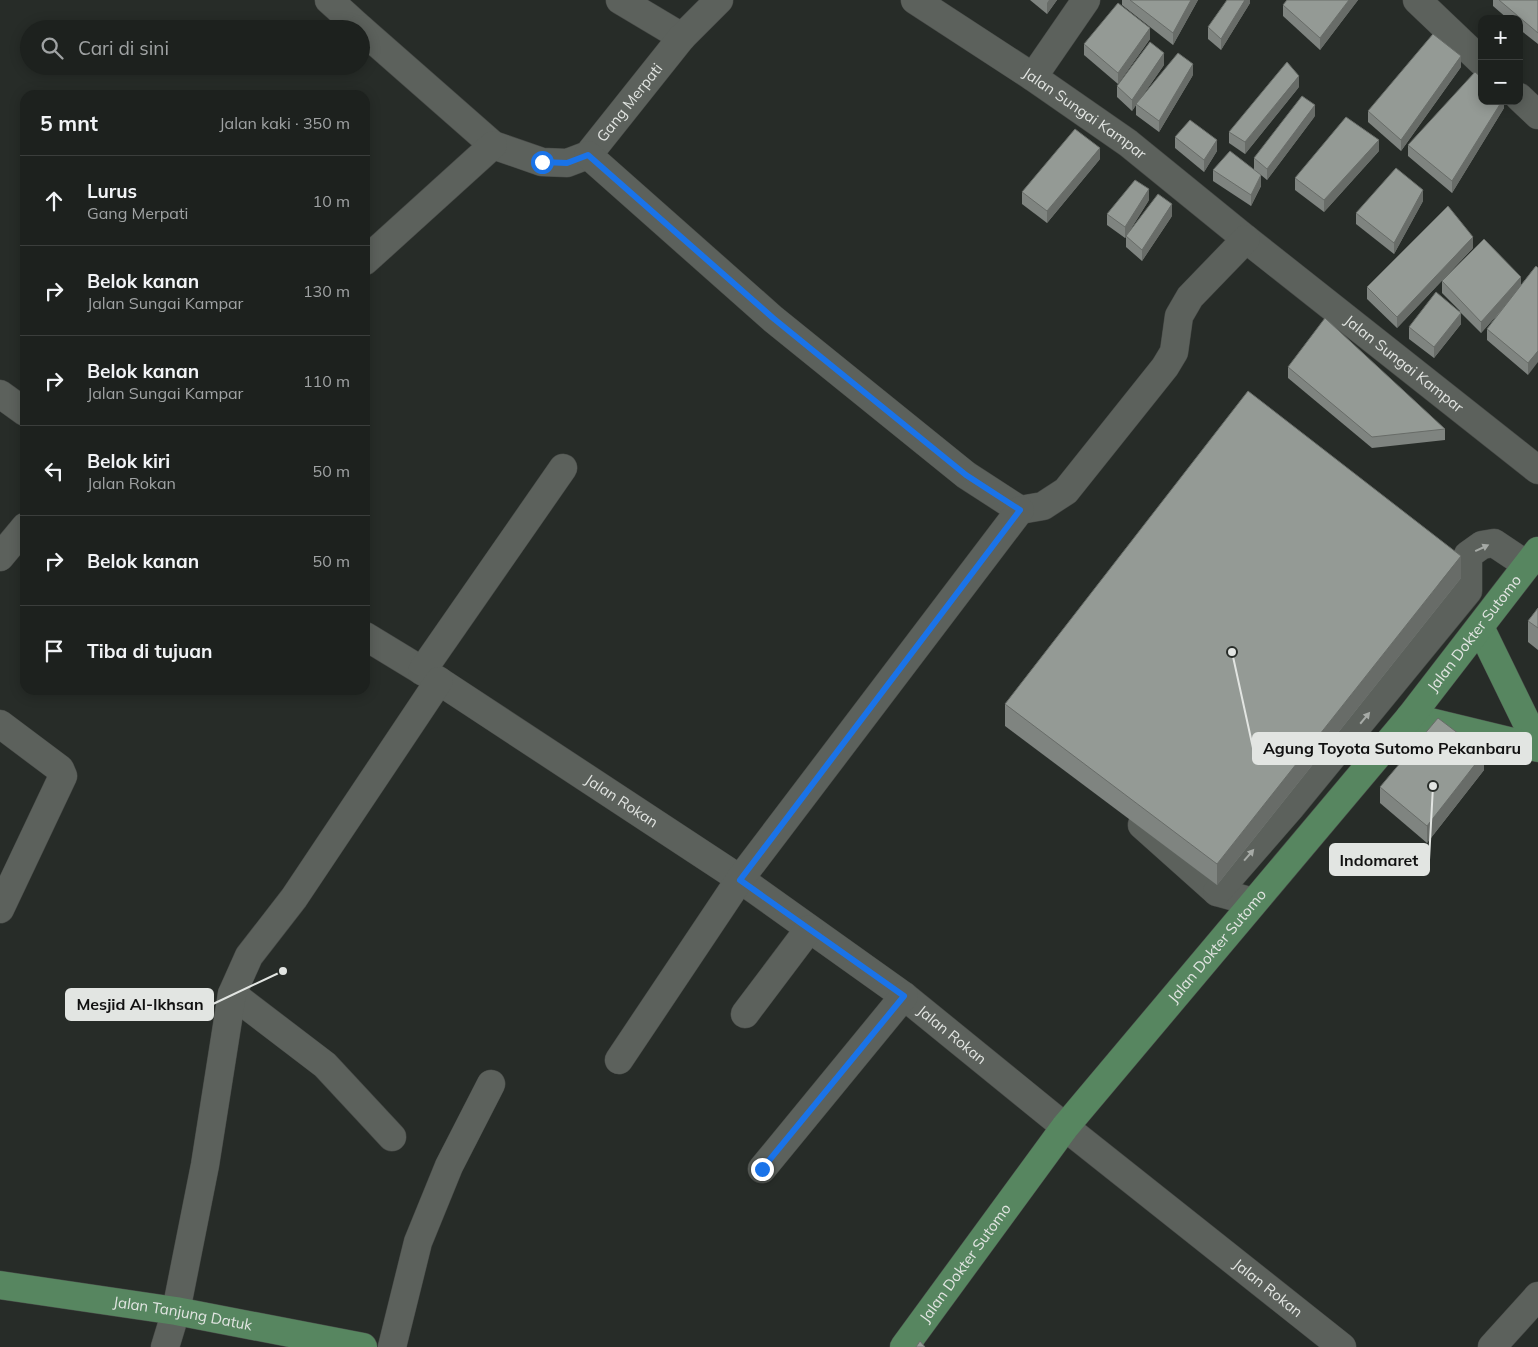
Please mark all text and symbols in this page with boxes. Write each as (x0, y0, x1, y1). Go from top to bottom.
map controls (1478, 15, 1523, 105)
button: + (1478, 15, 1523, 60)
search box (20, 20, 370, 75)
icon: search (38, 34, 66, 62)
text: Cari di sini (78, 36, 169, 60)
street label: Gang Merpati (592, 59, 666, 145)
button: − (1478, 60, 1523, 105)
street label: Jalan Sungai Kampar (1019, 63, 1151, 163)
text: 5 mnt (40, 110, 98, 136)
text: Jalan kaki · 350 m (219, 113, 350, 133)
route start (531, 151, 554, 174)
text: Lurus (87, 179, 137, 203)
icon: ahead (40, 187, 68, 215)
text: 10 m (313, 191, 350, 211)
text: Gang Merpati (87, 203, 188, 223)
text: Belok kanan (87, 269, 199, 293)
icon: right (40, 277, 68, 305)
text: 130 m (303, 281, 350, 301)
text: Jalan Sungai Kampar (87, 293, 243, 313)
street label: Jalan Sungai Kampar (1341, 311, 1468, 417)
text: Belok kanan (87, 359, 199, 383)
icon: right (40, 367, 68, 395)
text: 110 m (303, 371, 350, 391)
text: Jalan Sungai Kampar (87, 383, 243, 403)
text: Belok kiri (87, 449, 170, 473)
icon: left (40, 457, 68, 485)
text: 50 m (313, 461, 350, 481)
text: Jalan Rokan (87, 473, 176, 493)
one-way arrow (1474, 543, 1489, 552)
icon: right (40, 547, 68, 575)
text: Belok kanan (87, 549, 199, 573)
text: 50 m (313, 551, 350, 571)
street label: Jalan Dokter Sutomo (1423, 571, 1525, 695)
icon: arrive (40, 637, 68, 665)
text: Tiba di tujuan (87, 639, 212, 663)
one-way arrow (1359, 711, 1370, 724)
callout: Agung Toyota Sutomo Pekanbaru (1253, 733, 1531, 764)
text: Agung Toyota Sutomo Pekanbaru (1263, 738, 1521, 758)
street label: Jalan Rokan (582, 770, 662, 831)
callout: Indomaret (1330, 844, 1429, 875)
one-way arrow (1243, 850, 1255, 862)
text: Indomaret (1340, 850, 1418, 870)
street label: Jalan Dokter Sutomo (1164, 885, 1270, 1007)
callout: Mesjid Al-Ikhsan (66, 989, 213, 1020)
text: Mesjid Al-Ikhsan (76, 994, 204, 1014)
street label: Jalan Rokan (914, 1001, 991, 1068)
route end (751, 1158, 774, 1181)
street label: Jalan Dokter Sutomo (915, 1200, 1015, 1326)
street label: Jalan Rokan (1230, 1254, 1307, 1321)
street label: Jalan Tanjung Datuk (112, 1292, 254, 1335)

